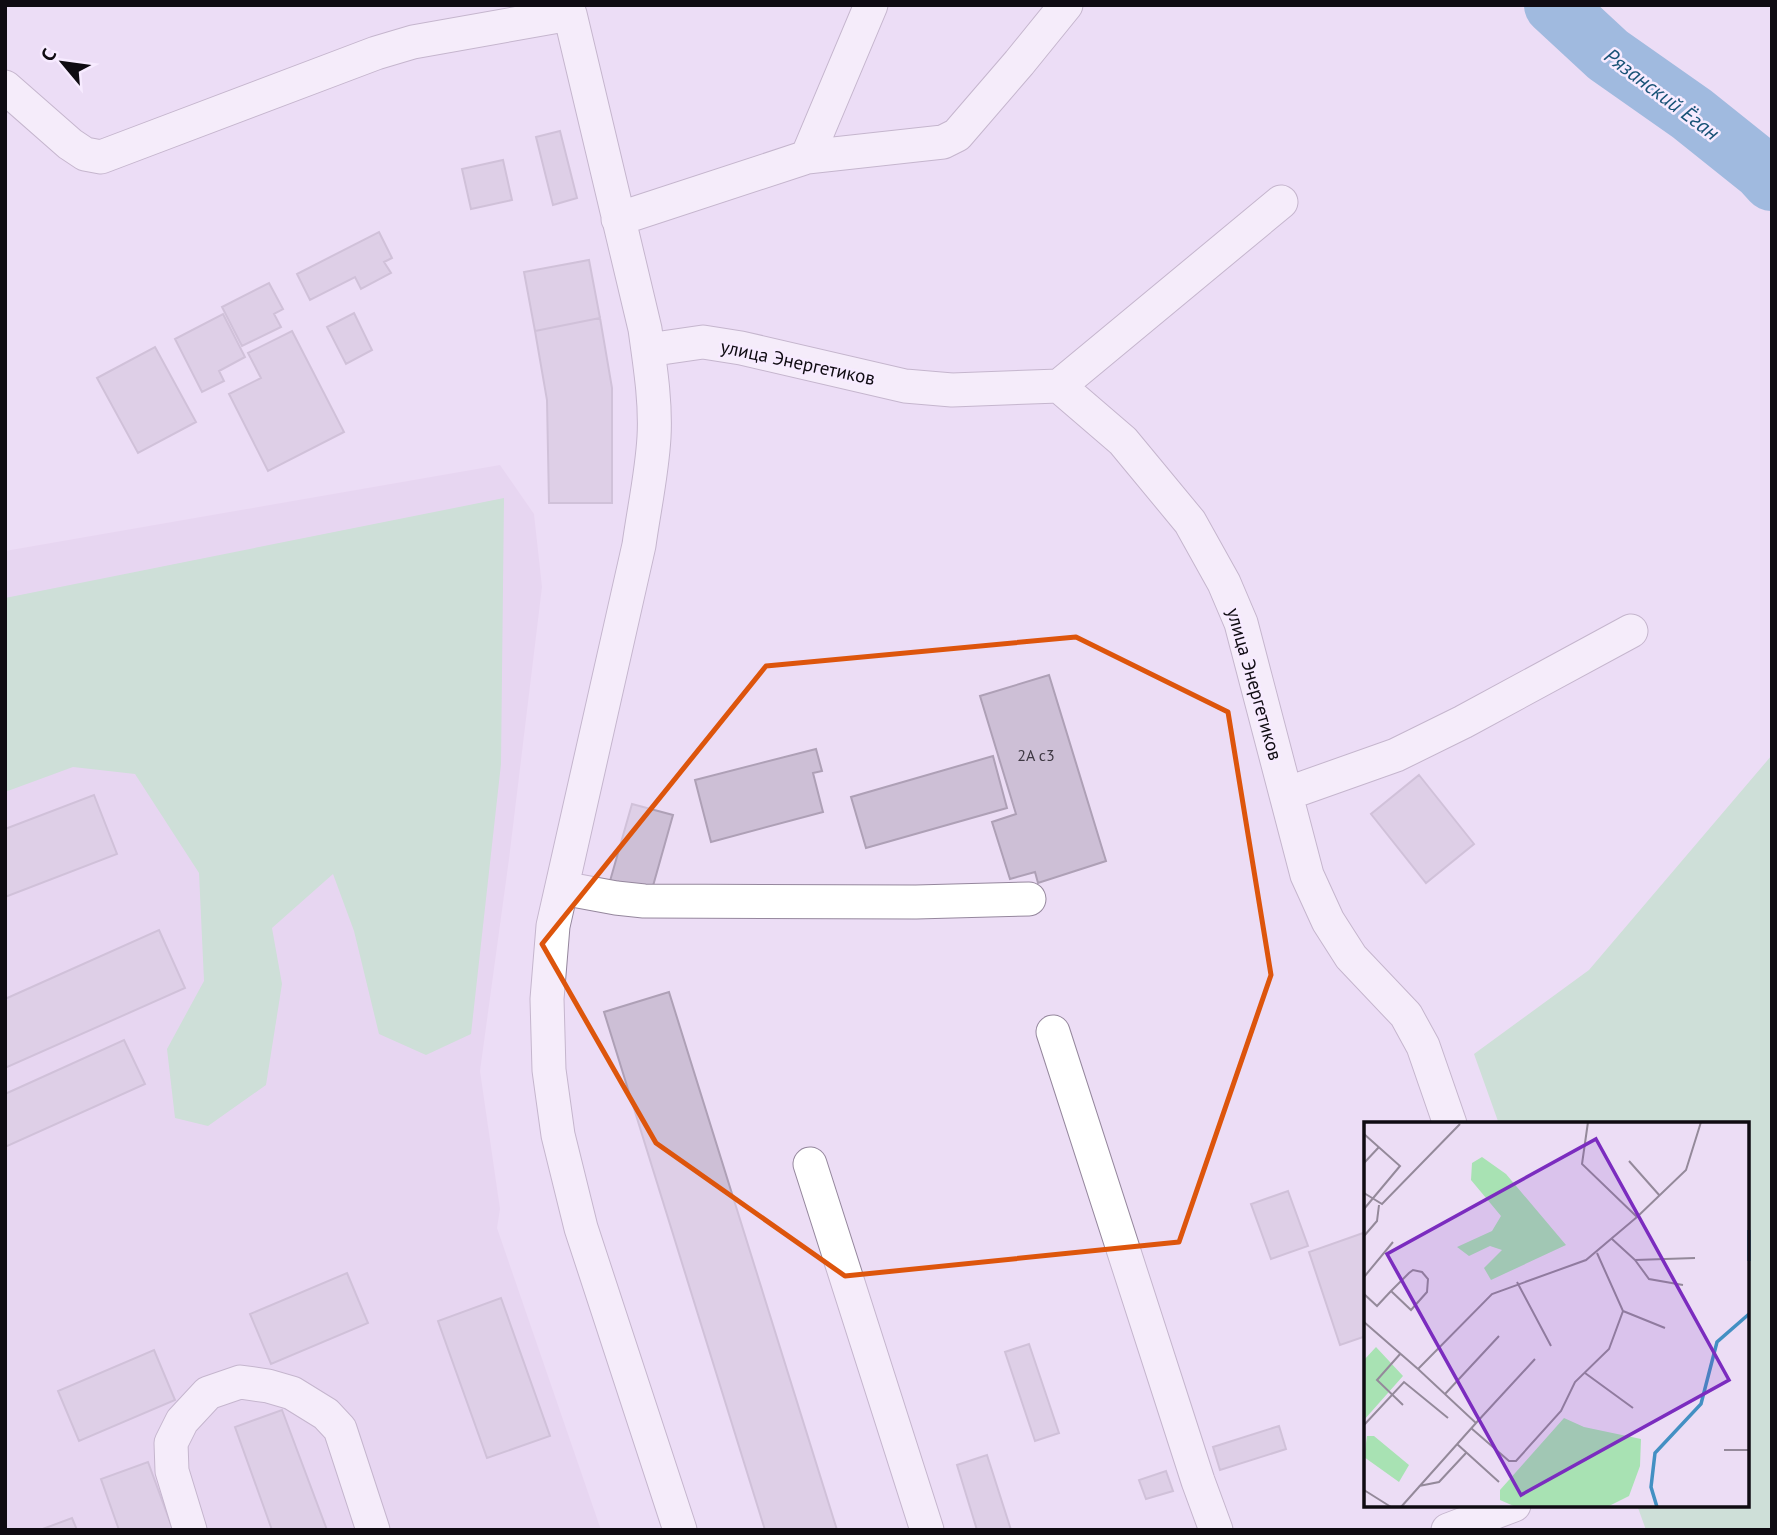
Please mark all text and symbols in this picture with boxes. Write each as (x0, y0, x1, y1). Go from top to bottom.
north arrow (28, 28, 98, 98)
water label: Рязанский Ёган (1599, 42, 1725, 146)
text: С (35, 44, 61, 65)
street label: улица Энергетиков (719, 334, 877, 390)
street label: улица Энергетиков (1222, 605, 1288, 763)
house number: 2А с3 (1017, 745, 1055, 765)
inset map (1364, 1122, 1749, 1507)

